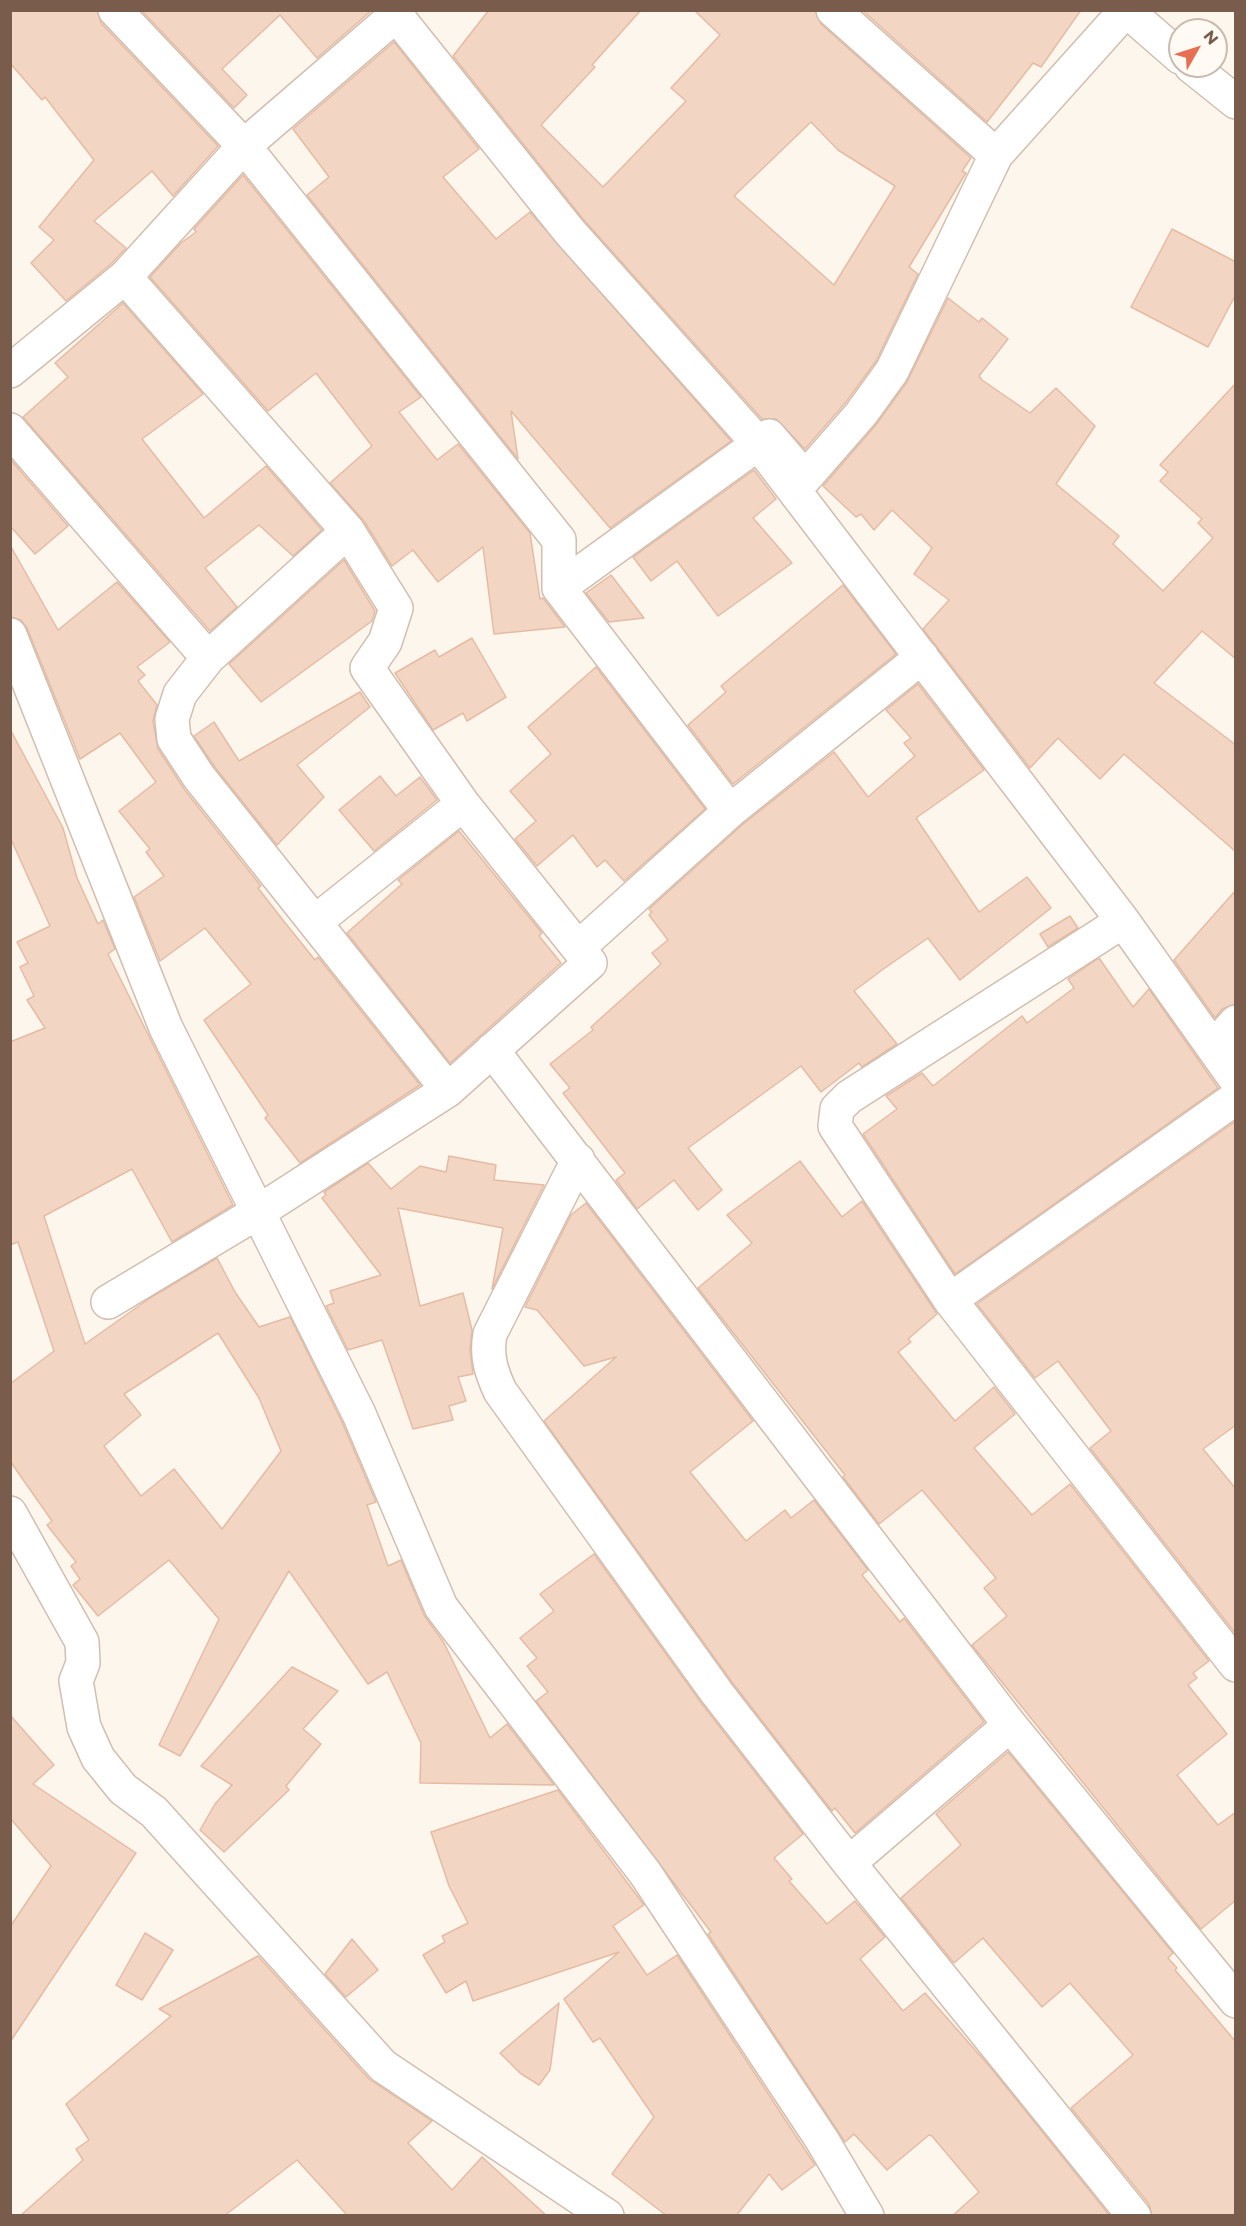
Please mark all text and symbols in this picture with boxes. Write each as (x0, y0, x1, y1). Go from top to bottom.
north arrow (1168, 18, 1228, 78)
text: N (1199, 27, 1222, 49)

